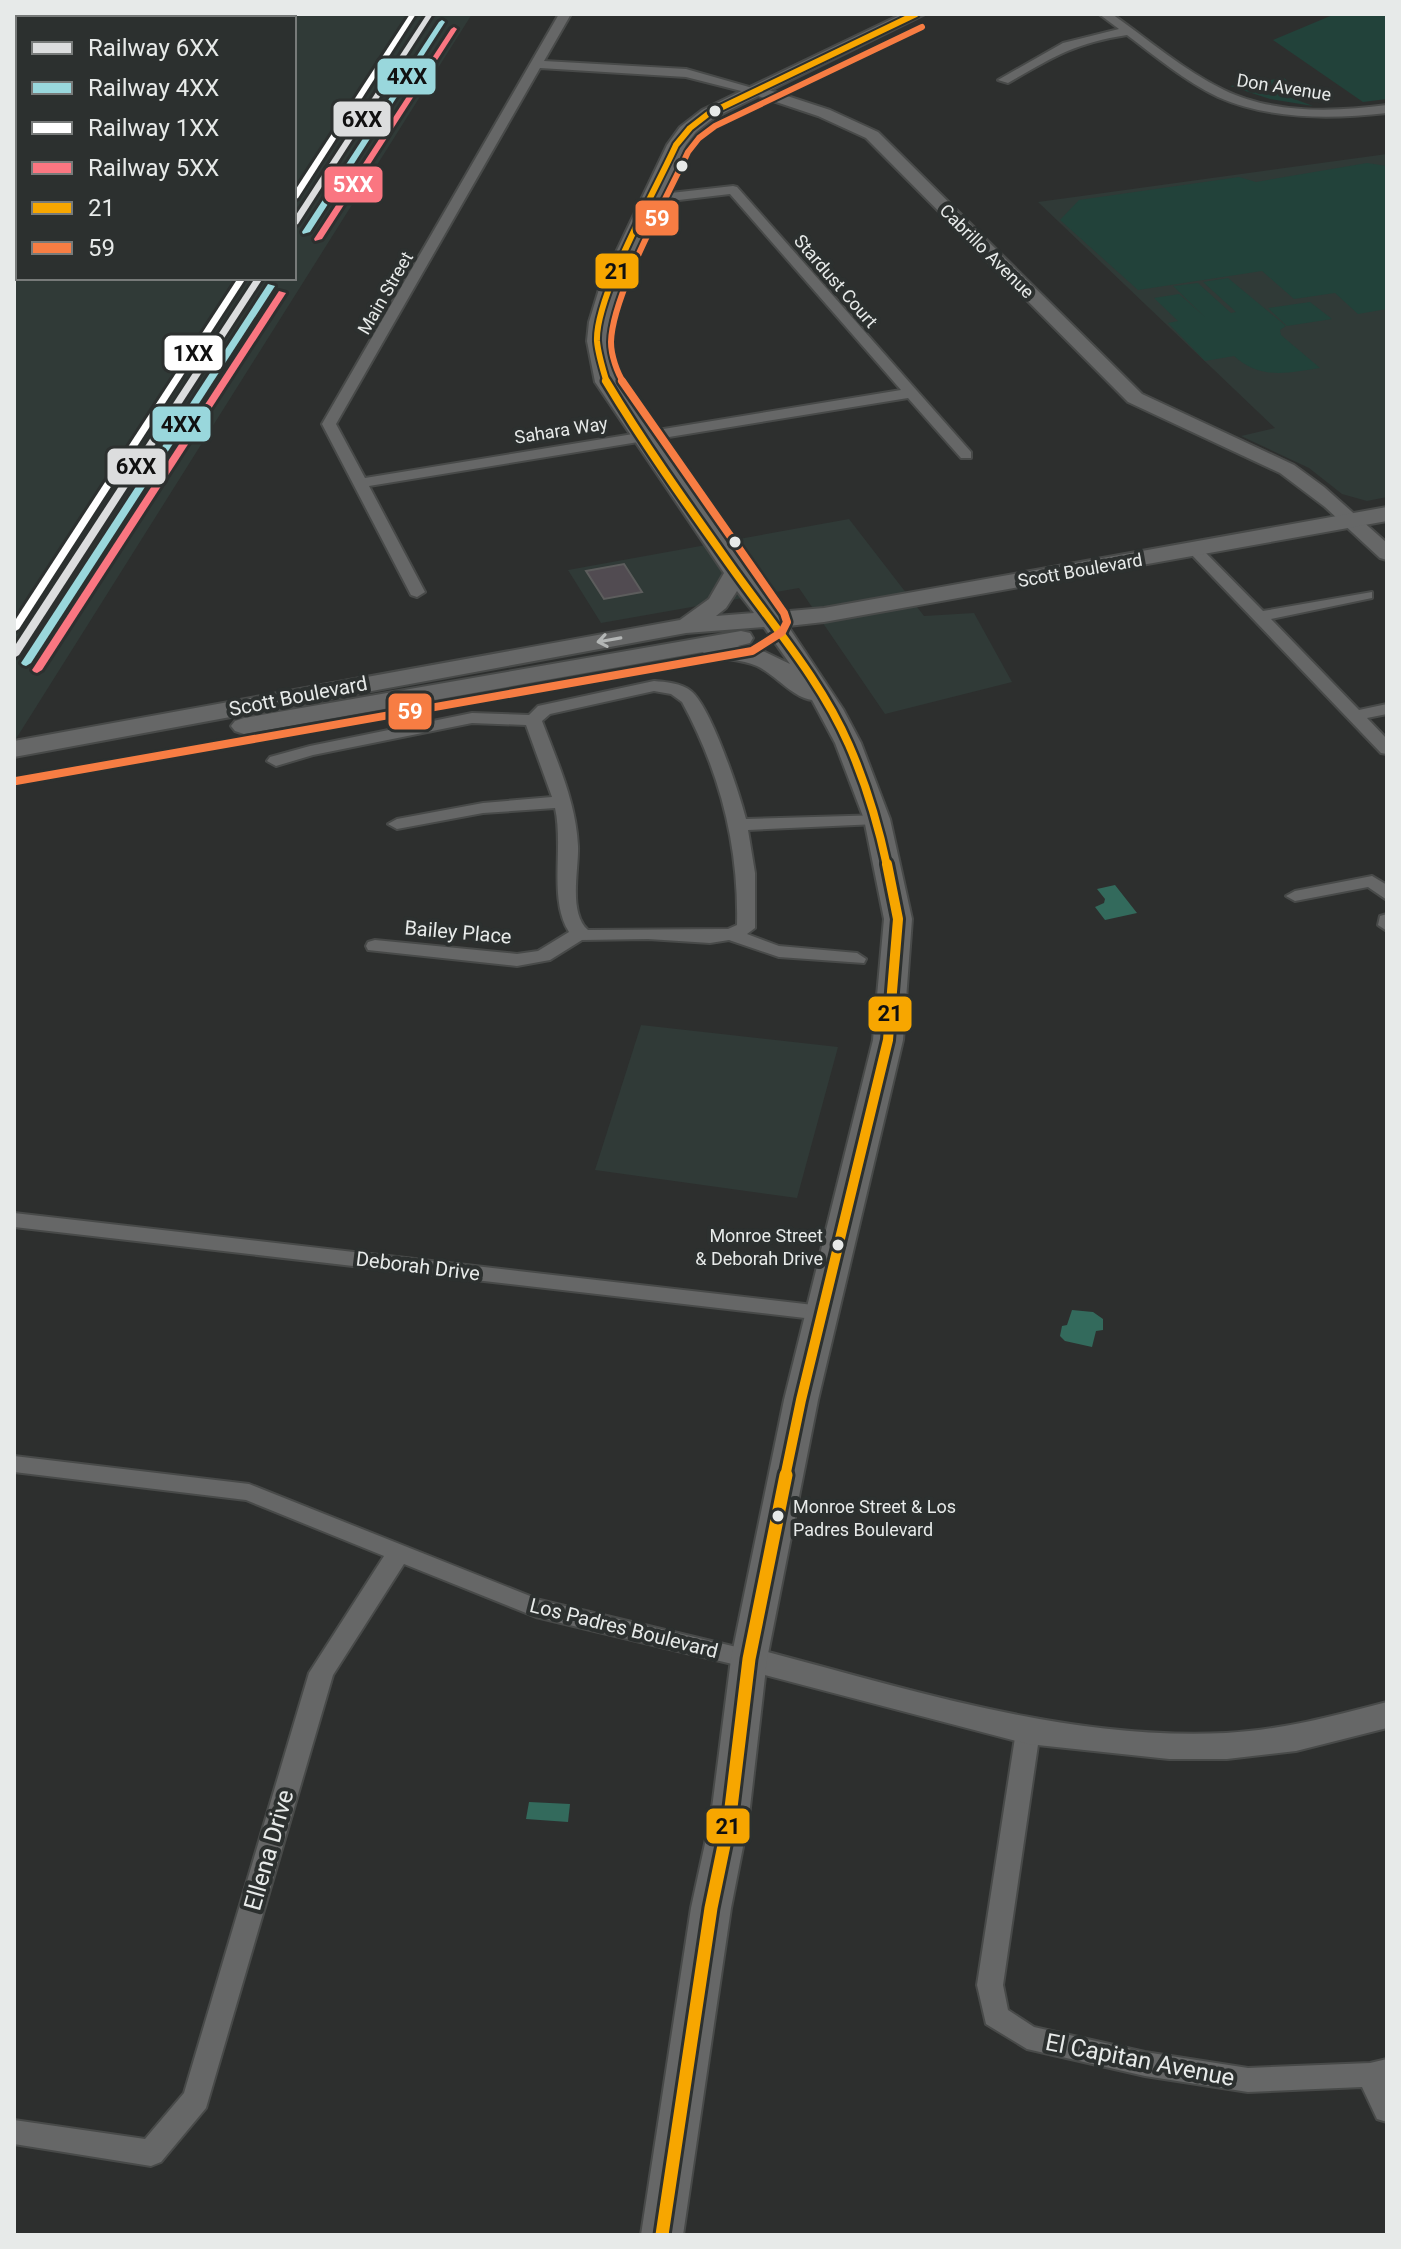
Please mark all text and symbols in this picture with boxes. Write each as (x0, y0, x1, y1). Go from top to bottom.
legend (16, 16, 296, 280)
text: Railway 6XX (88, 34, 219, 62)
line badge: 4XX (376, 57, 437, 96)
text: 4XX (387, 64, 427, 89)
street label: Don Avenue (1235, 69, 1333, 105)
text: Railway 4XX (88, 74, 219, 102)
line badge: 6XX (332, 100, 392, 138)
unlabelled marker (707, 103, 723, 119)
text: 6XX (342, 107, 382, 132)
text: Railway 1XX (88, 114, 219, 142)
text: Railway 5XX (88, 154, 219, 182)
unlabelled marker (674, 158, 690, 174)
line badge: 5XX (323, 165, 384, 204)
text: 5XX (333, 172, 373, 197)
text: 21 (88, 194, 115, 222)
line badge: 59 (634, 199, 680, 237)
street label: Cabrillo Avenue (936, 200, 1038, 302)
text: 59 (644, 206, 670, 231)
street label: Stardust Court (790, 230, 882, 332)
text: 59 (88, 234, 115, 262)
street label: Main Street (353, 248, 417, 338)
line badge: 21 (594, 252, 640, 290)
text: 21 (604, 259, 630, 284)
line badge: 1XX (163, 334, 224, 372)
text: 1XX (173, 341, 213, 366)
line badge: 4XX (151, 405, 212, 443)
text: 4XX (161, 412, 201, 437)
street label: Sahara Way (513, 412, 610, 448)
line badge: 6XX (106, 447, 167, 486)
text: 6XX (116, 454, 156, 479)
unlabelled marker (727, 534, 743, 550)
street label: Scott Boulevard (1016, 549, 1144, 591)
one-way arrow (597, 634, 622, 649)
street label: Scott Boulevard (227, 671, 369, 721)
line badge: 59 (387, 692, 433, 731)
text: 59 (397, 699, 423, 724)
street label: Bailey Place (403, 915, 513, 949)
line badge: 21 (867, 995, 913, 1033)
text: 21 (877, 1001, 903, 1026)
place label: Monroe Street & Deborah Drive (695, 1225, 823, 1269)
marker: Monroe Street & Deborah Drive (830, 1237, 846, 1253)
street label: Deborah Drive (355, 1247, 481, 1285)
place label: Monroe Street & Los Padres Boulevard (793, 1496, 956, 1540)
marker: Monroe Street & Los Padres Boulevard (770, 1508, 786, 1524)
street label: Los Padres Boulevard (527, 1593, 721, 1663)
street label: Ellena Drive (238, 1786, 300, 1914)
line badge: 21 (705, 1807, 751, 1845)
text: 21 (715, 1814, 741, 1839)
street label: El Capitan Avenue (1043, 2028, 1237, 2092)

